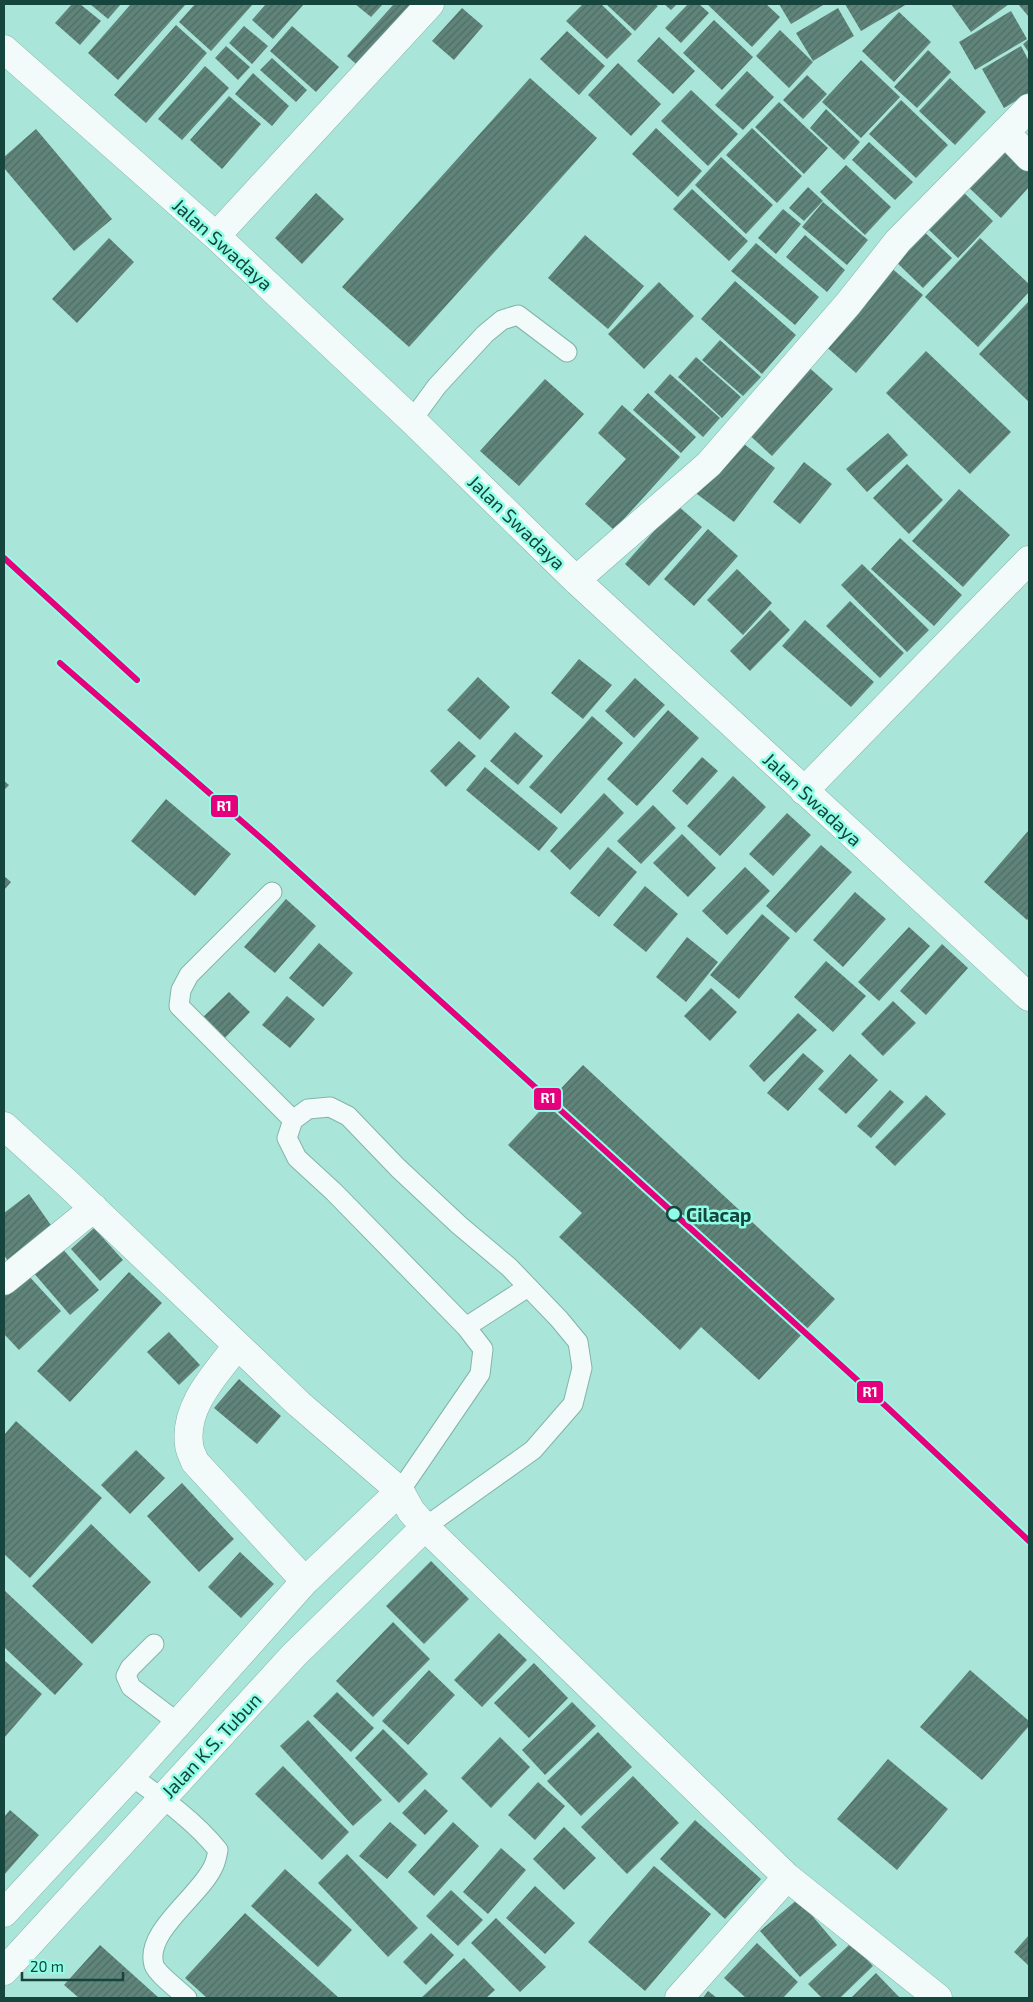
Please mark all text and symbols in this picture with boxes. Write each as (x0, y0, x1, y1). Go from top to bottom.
street label: Jalan Swadaya (168, 193, 278, 295)
street label: Jalan Swadaya (463, 470, 571, 574)
street label: Jalan Swadaya (759, 747, 867, 851)
line badge: R1 (210, 794, 239, 818)
text: R1 (216, 797, 232, 814)
line badge: R1 (533, 1087, 562, 1111)
text: R1 (540, 1089, 556, 1106)
place label: Cilacap (686, 1203, 751, 1226)
marker: Cilacap (666, 1206, 682, 1222)
line badge: R1 (856, 1380, 884, 1404)
text: R1 (862, 1383, 878, 1400)
street label: Jalan K.S. Tubun (156, 1688, 266, 1802)
scale bar (22, 1950, 124, 1982)
text: 20 m (30, 1957, 64, 1975)

